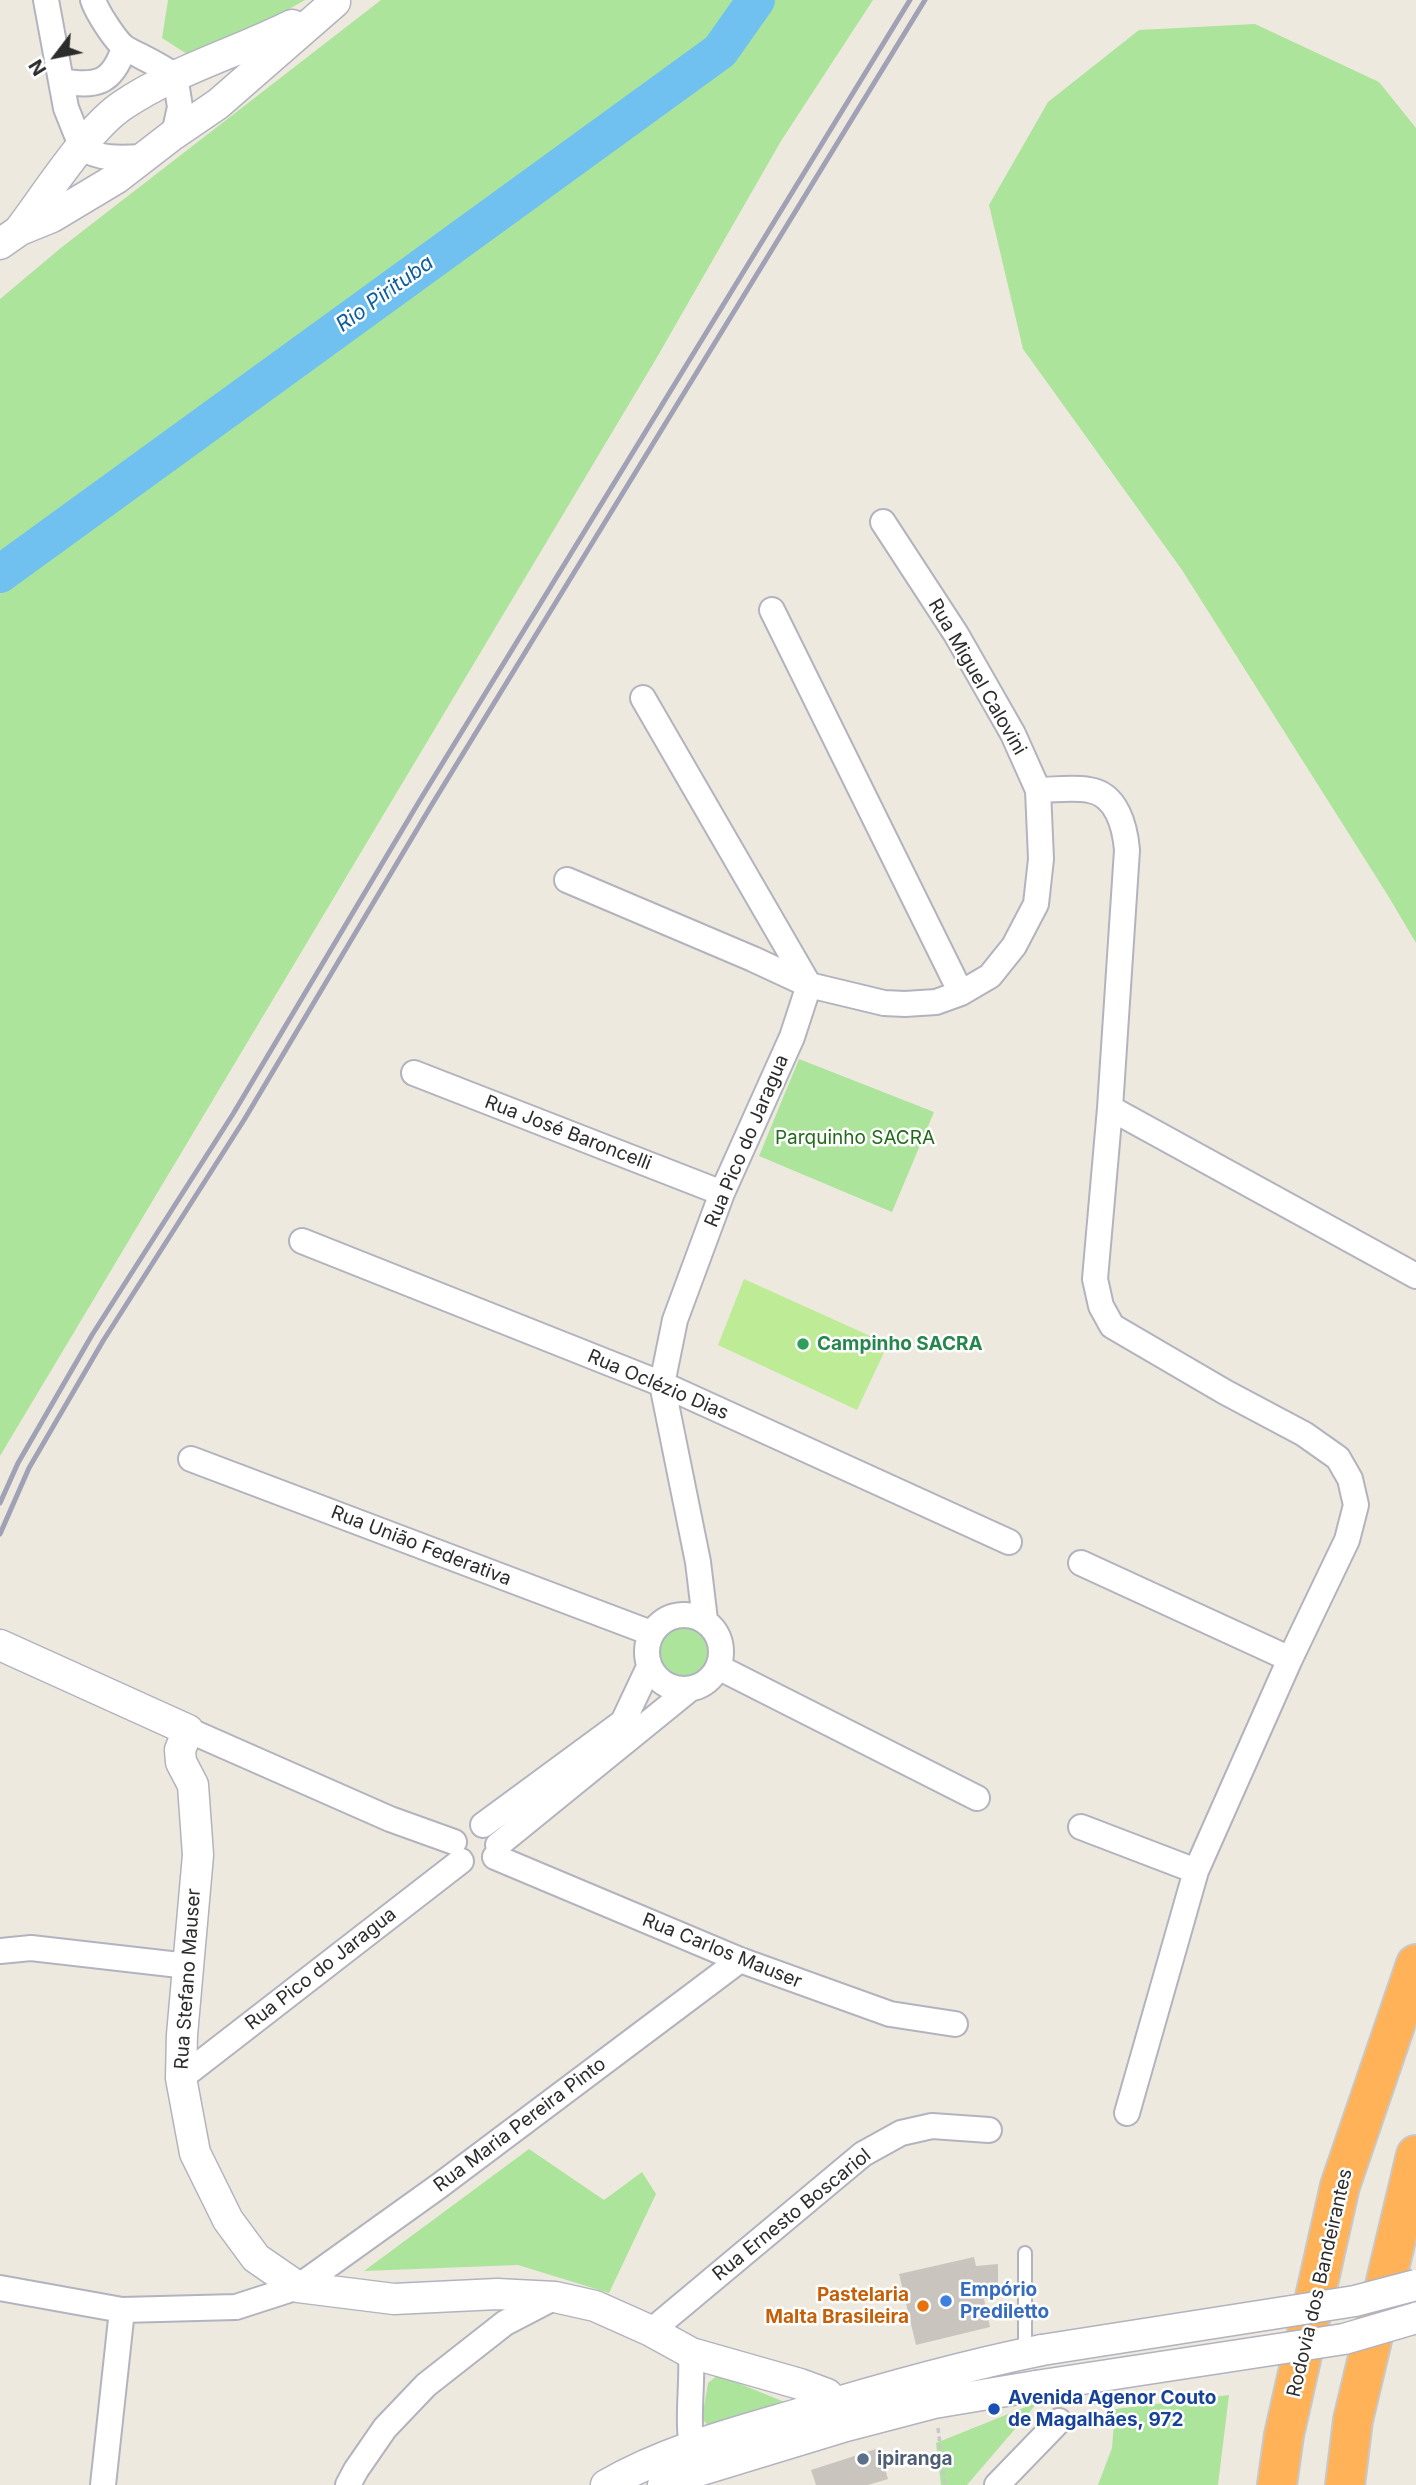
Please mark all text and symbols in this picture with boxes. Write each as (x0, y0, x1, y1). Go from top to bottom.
north arrow (21, 21, 91, 91)
text: N (24, 55, 51, 80)
water label: Rio Pirituba (331, 250, 439, 338)
street label: Rua Miguel Calovini (923, 595, 1031, 759)
street label: Rua Pico do Jaragua (700, 1051, 794, 1231)
street label: Rua José Baroncelli (482, 1091, 654, 1175)
park label: Parquinho SACRA (775, 1127, 935, 1149)
place label: Campinho SACRA (817, 1333, 983, 1355)
marker: Campinho SACRA (795, 1336, 811, 1352)
street label: Rua Oclézio Dias (584, 1345, 732, 1425)
street label: Rua União Federativa (328, 1501, 514, 1591)
street label: Rua Stefano Mauser (170, 1888, 206, 2070)
street label: Rua Pico do Jaragua (241, 1903, 401, 2035)
street label: Rua Carlos Mauser (639, 1909, 805, 1993)
street label: Rua Maria Pereira Pinto (429, 2053, 611, 2197)
street label: Rua Ernesto Boscariol (708, 2144, 876, 2286)
street label: Rodovia dos Bandeirantes (1283, 2167, 1357, 2399)
place label: Empório Prediletto (960, 2279, 1049, 2323)
place label: Pastelaria Malta Brasileira (765, 2284, 909, 2328)
marker: Empório Prediletto (938, 2293, 954, 2309)
marker: Pastelaria Malta Brasileira (915, 2298, 931, 2314)
place label: Avenida Agenor Couto de Magalhães, 972 (1008, 2387, 1216, 2431)
marker: Avenida Agenor Couto de Magalhães, 972 (986, 2401, 1002, 2417)
place label: ipiranga (877, 2448, 953, 2470)
marker: ipiranga (855, 2451, 871, 2467)

